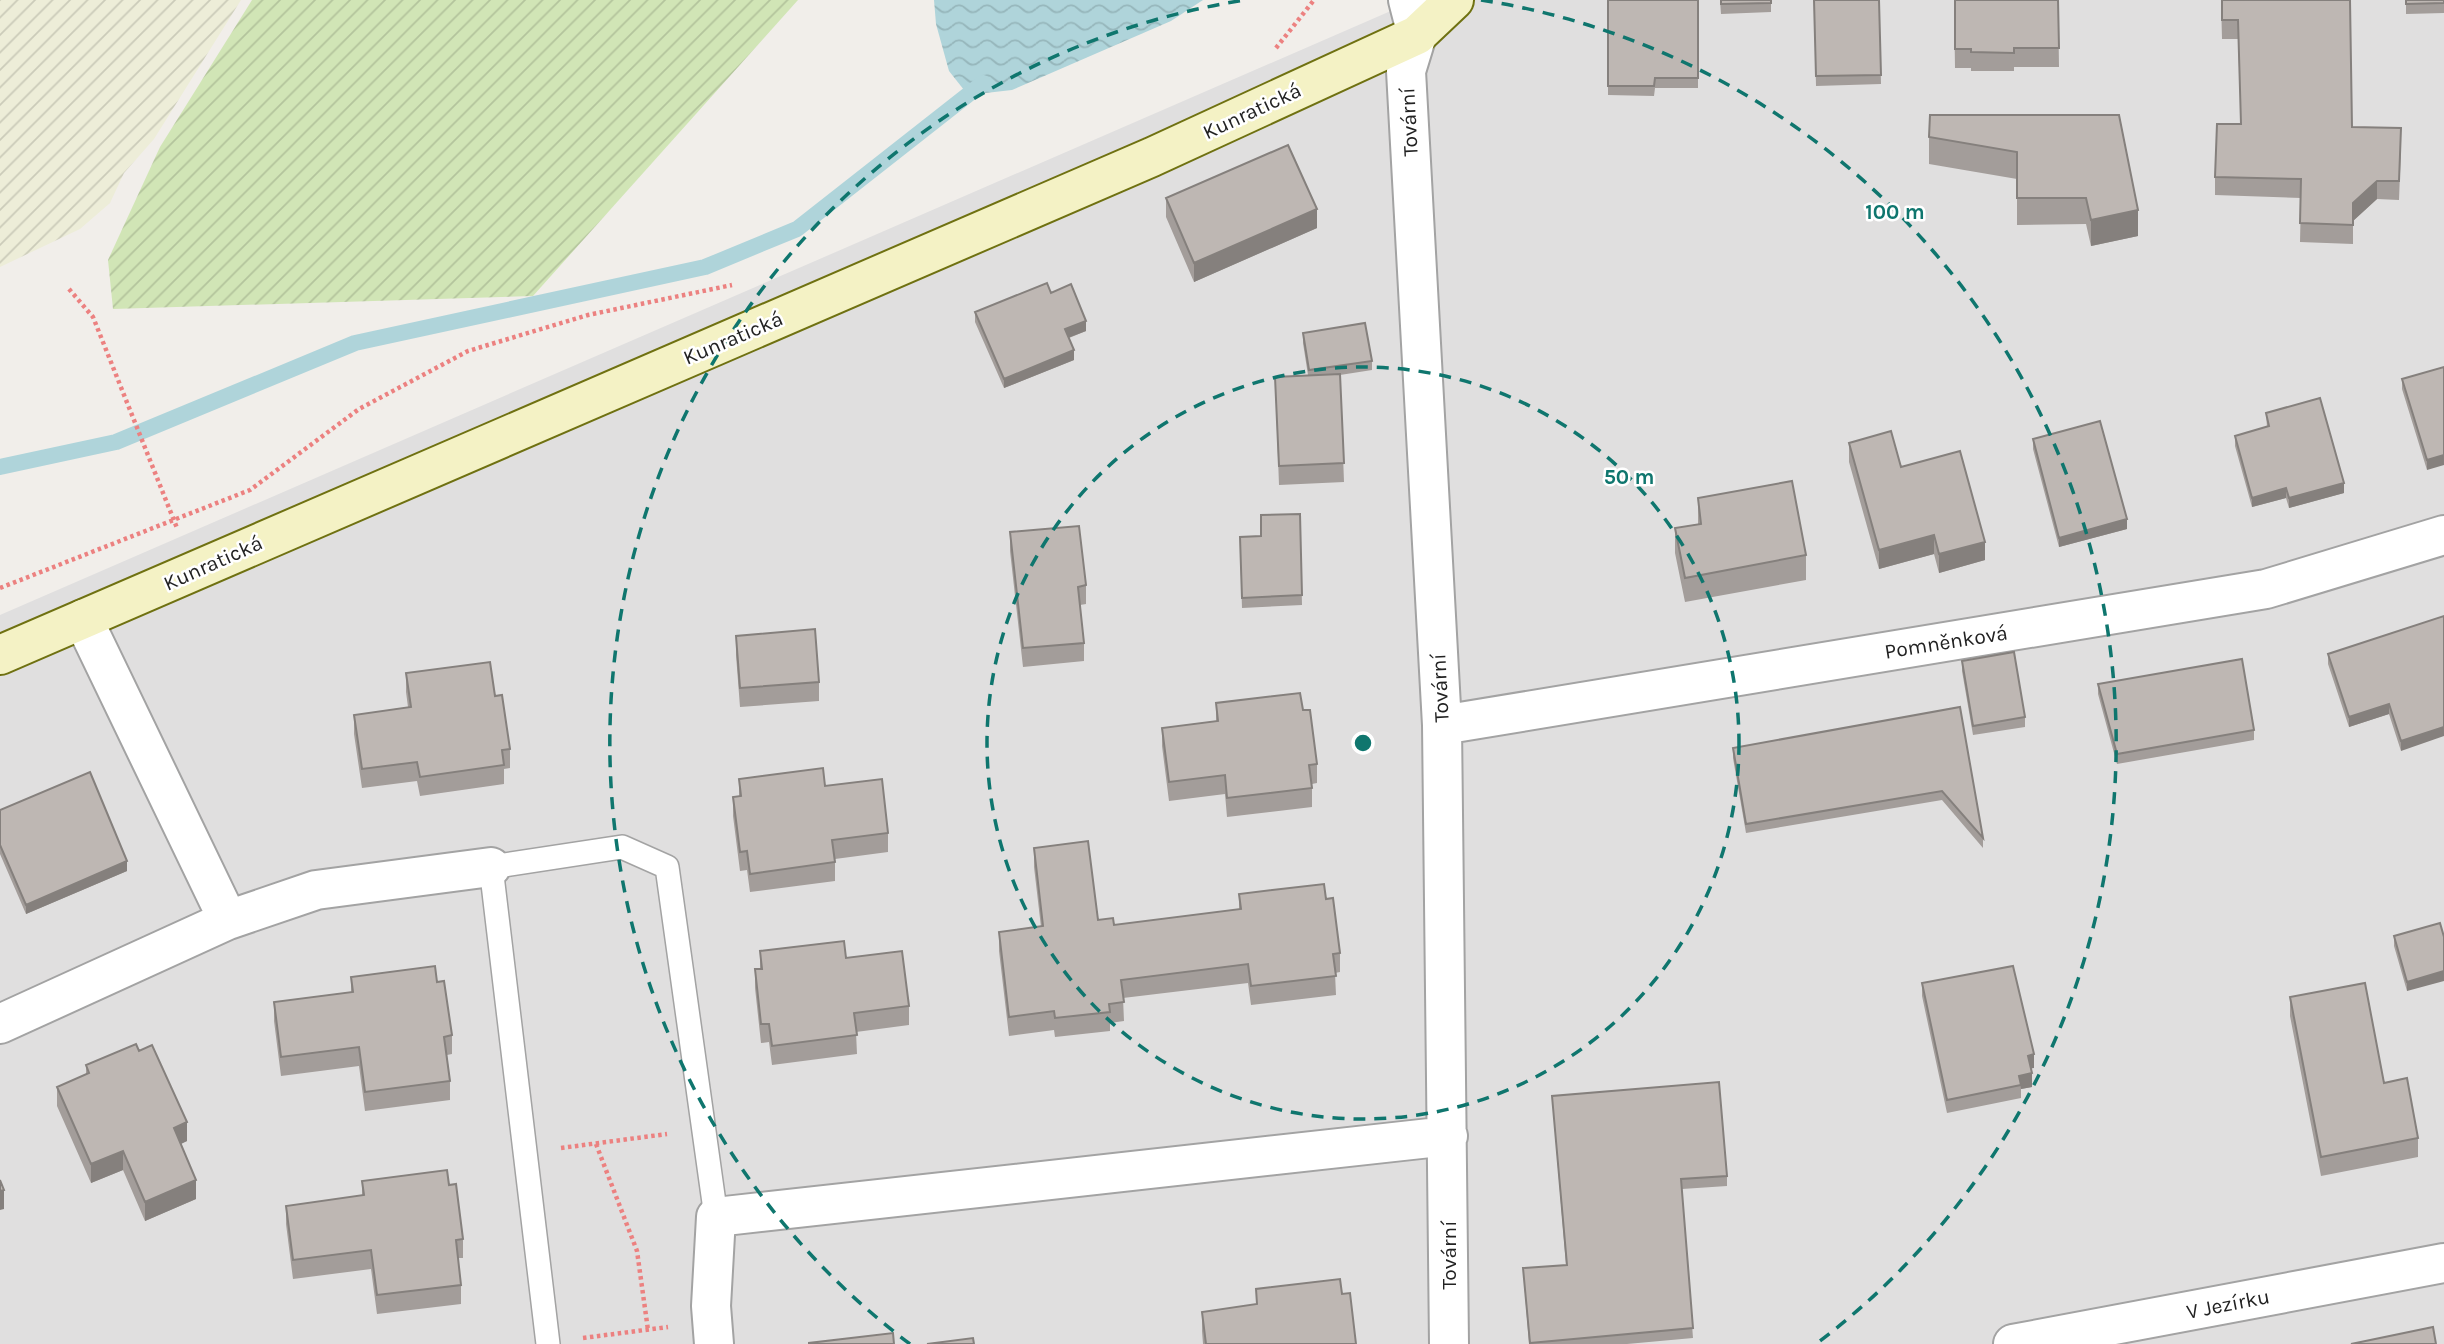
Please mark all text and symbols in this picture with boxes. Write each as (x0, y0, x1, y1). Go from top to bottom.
street label: Kunratická (1199, 78, 1305, 144)
street label: Tovární (1395, 86, 1423, 157)
text: 100 m (1865, 200, 1925, 224)
street label: Kunratická (680, 306, 786, 370)
text: 50 m (1604, 465, 1654, 489)
street label: Kunratická (160, 531, 266, 595)
street label: Pomněnková (1883, 620, 2009, 664)
street label: Tovární (1426, 652, 1454, 723)
centre of rings (1351, 731, 1375, 755)
street label: Tovární (1437, 1220, 1461, 1289)
street label: V Jezírku (2184, 1284, 2272, 1324)

